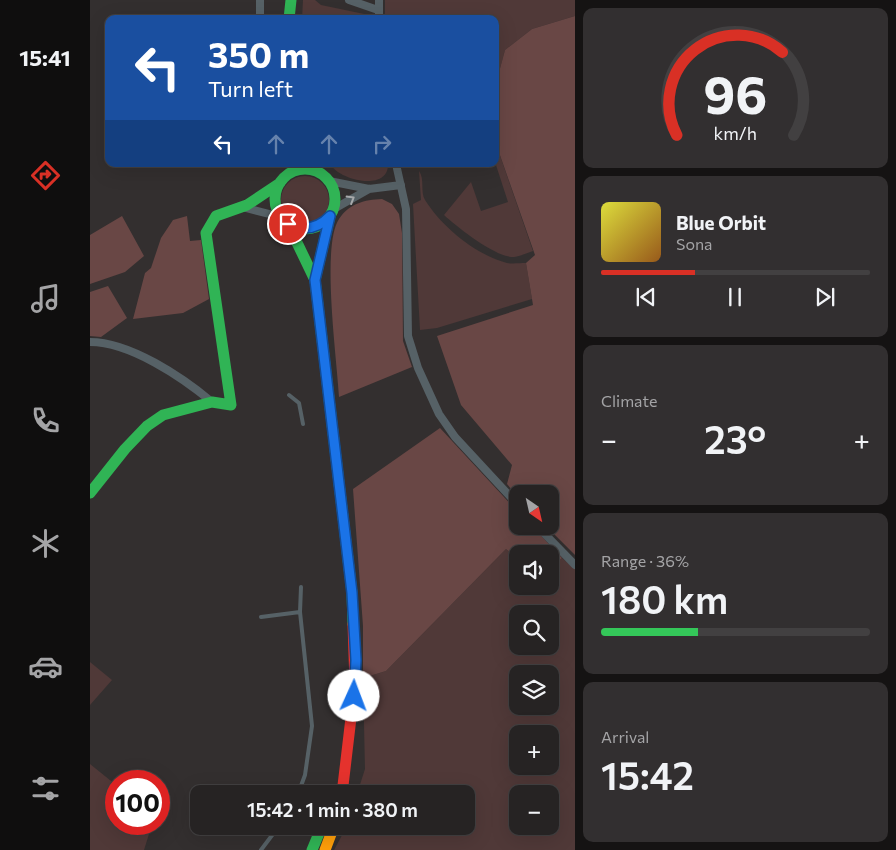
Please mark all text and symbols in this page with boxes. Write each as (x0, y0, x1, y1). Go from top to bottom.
text: 350 m (208, 32, 309, 75)
icon: left (125, 35, 190, 100)
text: 15:41 (19, 44, 71, 71)
text: 96 (703, 61, 768, 125)
text: Turn left (208, 75, 293, 102)
text: km/h (714, 122, 757, 144)
icon: left (209, 130, 237, 158)
icon: ahead (262, 130, 290, 158)
icon: ahead (315, 130, 343, 158)
icon: right (368, 130, 396, 158)
icon: directions (28, 158, 63, 193)
one-way arrow (345, 196, 354, 206)
pin (267, 203, 309, 245)
icon: arrive (274, 210, 302, 238)
text: Blue Orbit (676, 211, 766, 234)
text: Sona (676, 234, 712, 253)
icon: music (28, 281, 63, 316)
icon: previous (632, 283, 660, 311)
icon: pause (721, 283, 749, 311)
icon: next (811, 283, 839, 311)
text: Climate (601, 391, 657, 410)
icon: phone (28, 403, 63, 438)
text: 23° (704, 415, 766, 462)
text: − (601, 422, 617, 456)
text: + (854, 422, 870, 456)
north arrow (509, 485, 559, 535)
map controls (509, 485, 559, 835)
icon: climate (28, 526, 63, 561)
button: sound (509, 545, 559, 595)
text: Range · 36% (601, 551, 689, 570)
text: 180 km (601, 575, 728, 622)
button: search (509, 605, 559, 655)
icon: car (28, 649, 63, 684)
button: layers (509, 665, 559, 715)
position arrow (327, 669, 379, 721)
button: + (509, 725, 559, 775)
text: Arrival (601, 727, 649, 746)
text: 15:42 (601, 751, 694, 798)
speed limit sign: 100 (105, 770, 170, 835)
icon: filters (28, 771, 63, 806)
button: − (509, 785, 559, 835)
text: 15:42 · 1 min · 380 m (247, 798, 418, 821)

